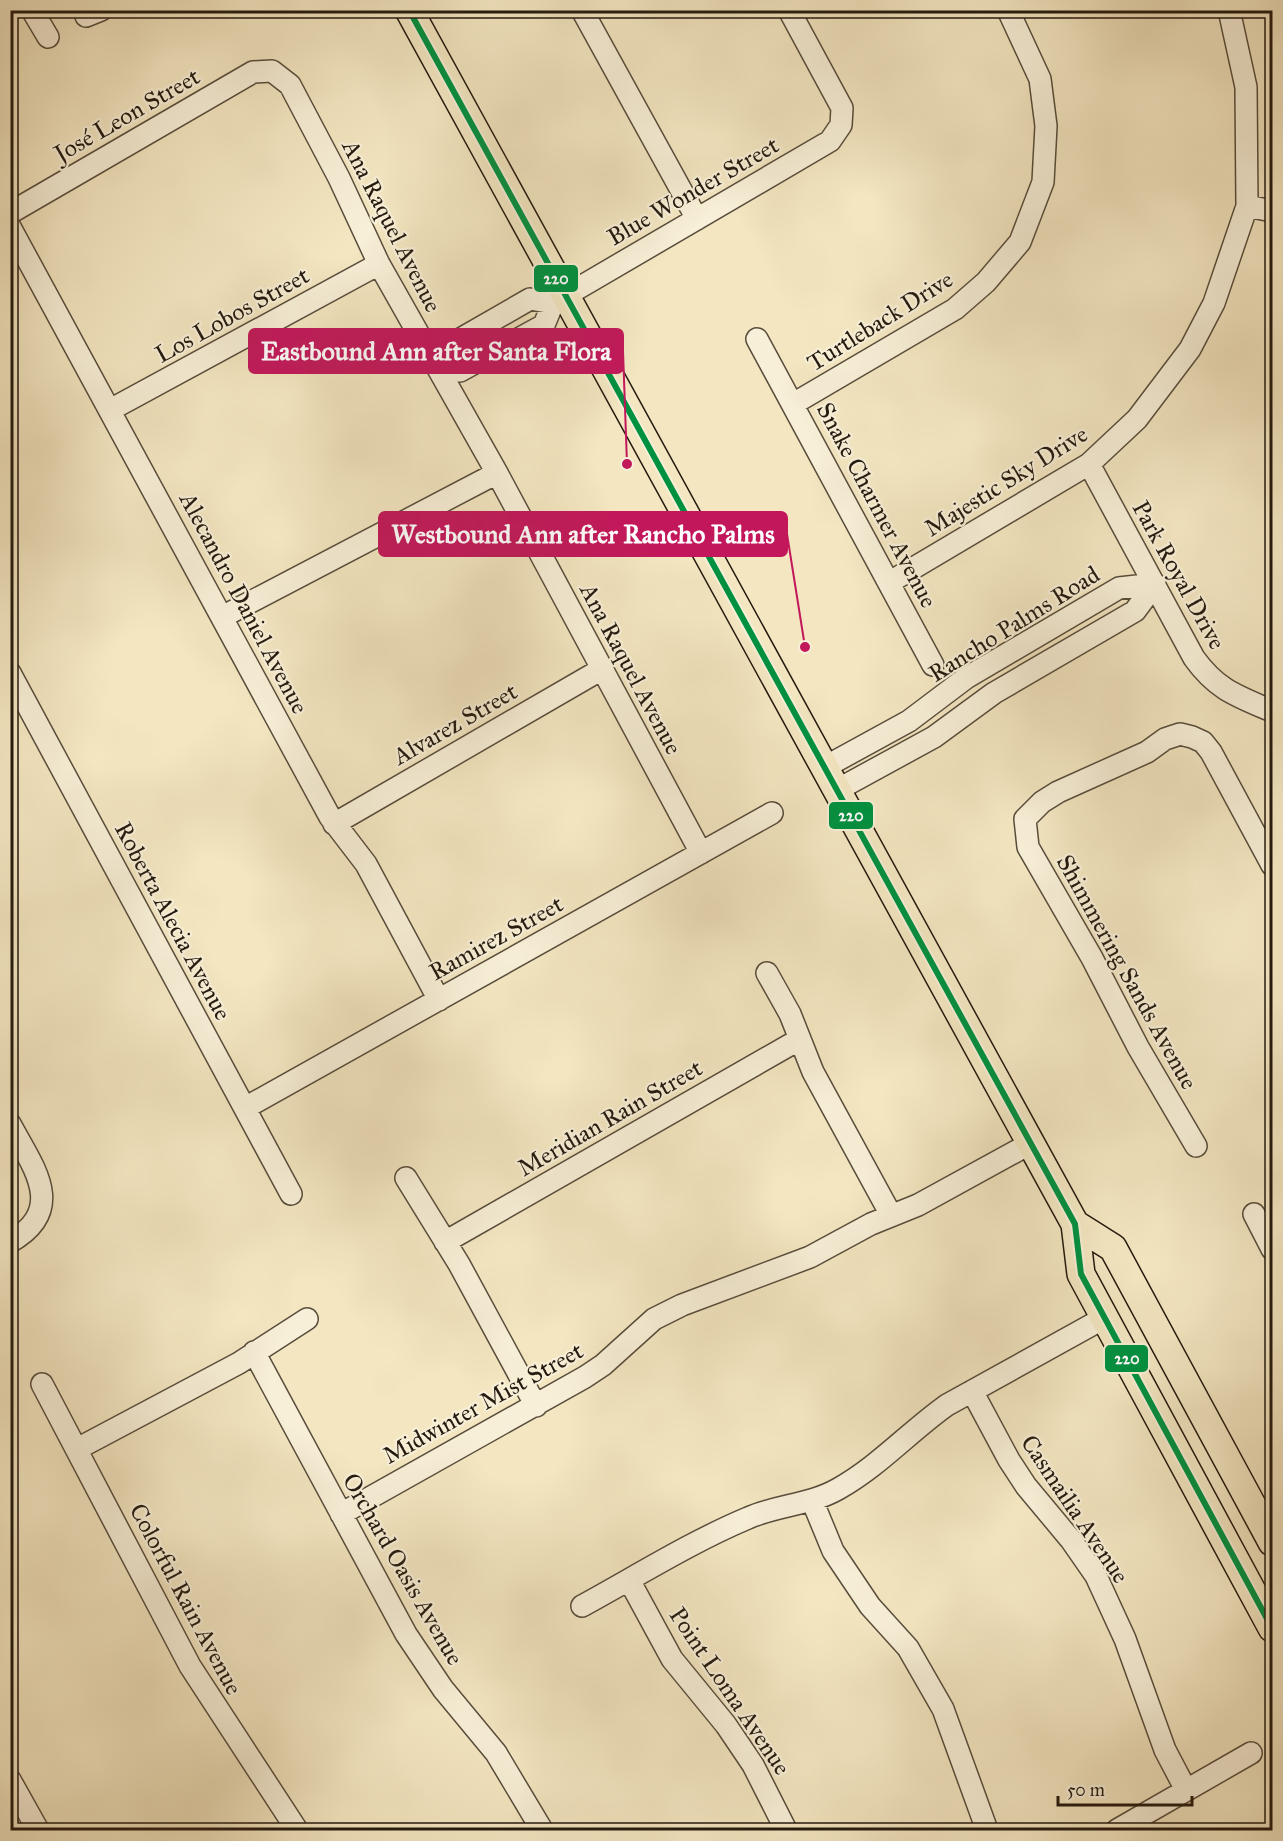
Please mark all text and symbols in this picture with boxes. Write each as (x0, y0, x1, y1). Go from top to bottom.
street label: José Leon Street (46, 61, 206, 170)
street label: Blue Wonder Street (602, 129, 785, 252)
street label: Ana Raquel Avenue (335, 134, 448, 317)
street label: Los Lobos Street (150, 260, 315, 370)
line badge: 220 (533, 264, 579, 293)
street label: Turtleback Drive (801, 264, 959, 378)
text: 220 (543, 269, 569, 288)
callout: Eastbound Ann after Santa Flora (249, 329, 623, 373)
text: Eastbound Ann after Santa Flora (261, 335, 612, 367)
street label: Snake Charmer Avenue (810, 397, 944, 613)
street label: Majestic Sky Drive (919, 419, 1093, 543)
street label: Alecandro Daniel Avenue (172, 486, 315, 719)
street label: Park Royal Drive (1126, 495, 1232, 655)
callout: Westbound Ann after Rancho Palms (379, 512, 787, 556)
text: Westbound Ann after Rancho Palms (391, 518, 775, 550)
street label: Rancho Palms Road (923, 559, 1105, 689)
street label: Ana Raquel Avenue (573, 577, 689, 760)
street label: Alvarez Street (387, 676, 523, 772)
line badge: 220 (828, 801, 874, 830)
text: 220 (838, 806, 864, 825)
street label: Roberta Alecia Avenue (108, 817, 238, 1025)
street label: Shimmering Sands Avenue (1050, 849, 1204, 1095)
street label: Ramirez Street (424, 889, 569, 987)
street label: Meridian Rain Street (512, 1053, 708, 1183)
street label: Midwinter Mist Street (378, 1335, 589, 1471)
line badge: 220 (1104, 1344, 1149, 1373)
text: 220 (1114, 1349, 1140, 1368)
street label: Casmailia Avenue (1014, 1429, 1136, 1589)
street label: Orchard Oasis Avenue (336, 1468, 470, 1670)
street label: Colorful Rain Avenue (123, 1498, 249, 1700)
street label: Point Loma Avenue (663, 1601, 797, 1781)
scale bar (1058, 1769, 1192, 1807)
text: 50 m (1067, 1779, 1105, 1801)

